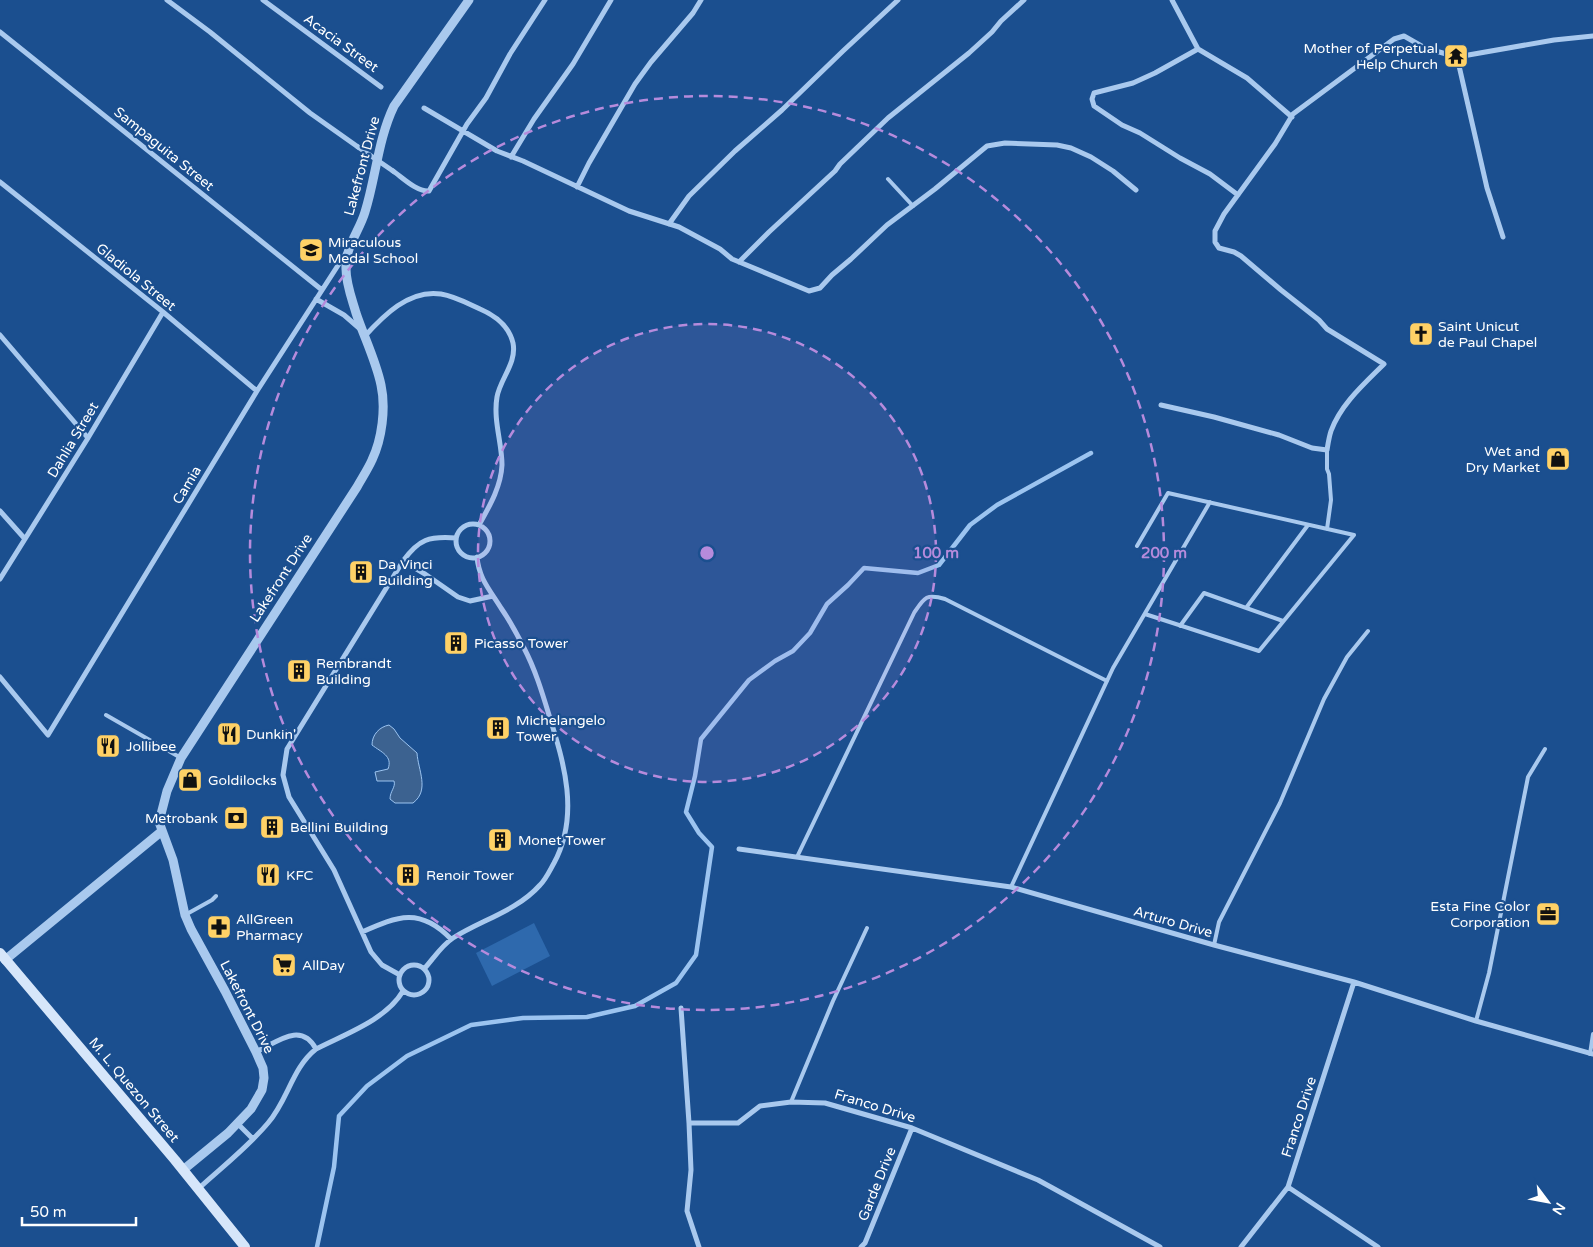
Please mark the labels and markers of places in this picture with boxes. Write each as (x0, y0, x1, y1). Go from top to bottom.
place label: Mother of Perpetual Help Church (1304, 40, 1438, 73)
temple icon: Mother of Perpetual Help Church (1443, 43, 1469, 69)
place label: Miraculous Medal School (328, 234, 418, 267)
school or university icon: Miraculous Medal School (298, 237, 324, 263)
place label: Saint Unicut de Paul Chapel (1438, 318, 1537, 351)
church icon: Saint Unicut de Paul Chapel (1408, 321, 1434, 347)
place label: Wet and Dry Market (1466, 443, 1541, 476)
shop icon: Wet and Dry Market (1545, 446, 1571, 472)
centre of rings (698, 544, 716, 562)
place label: Da Vinci Building (378, 556, 433, 589)
building icon: Da Vinci Building (348, 559, 374, 585)
building icon: Picasso Tower (443, 630, 469, 656)
place label: Picasso Tower (474, 635, 569, 652)
place label: Rembrandt Building (316, 655, 392, 688)
building icon: Rembrandt Building (286, 658, 312, 684)
place label: Michelangelo Tower (516, 712, 605, 745)
building icon: Michelangelo Tower (485, 715, 511, 741)
restaurant icon: Dunkin' (216, 721, 242, 747)
place label: Dunkin' (246, 726, 296, 743)
restaurant icon: Jollibee (95, 733, 121, 759)
place label: Jollibee (126, 738, 176, 755)
shop icon: Goldilocks (177, 767, 203, 793)
place label: Goldilocks (208, 772, 277, 789)
bank icon: Metrobank (223, 805, 249, 831)
place label: Metrobank (145, 810, 218, 827)
building icon: Bellini Building (259, 814, 285, 840)
place label: Bellini Building (290, 819, 388, 836)
building icon: Monet Tower (487, 827, 513, 853)
place label: Monet Tower (518, 832, 606, 849)
restaurant icon: KFC (255, 862, 281, 888)
building icon: Renoir Tower (395, 862, 421, 888)
place label: KFC (286, 867, 314, 884)
place label: Renoir Tower (426, 867, 514, 884)
place label: Esta Fine Color Corporation (1430, 898, 1531, 931)
office icon: Esta Fine Color Corporation (1535, 901, 1561, 927)
place label: AllGreen Pharmacy (236, 911, 303, 944)
pharmacy icon: AllGreen Pharmacy (206, 914, 232, 940)
supermarket icon: AllDay (271, 952, 297, 978)
place label: AllDay (302, 957, 345, 974)

